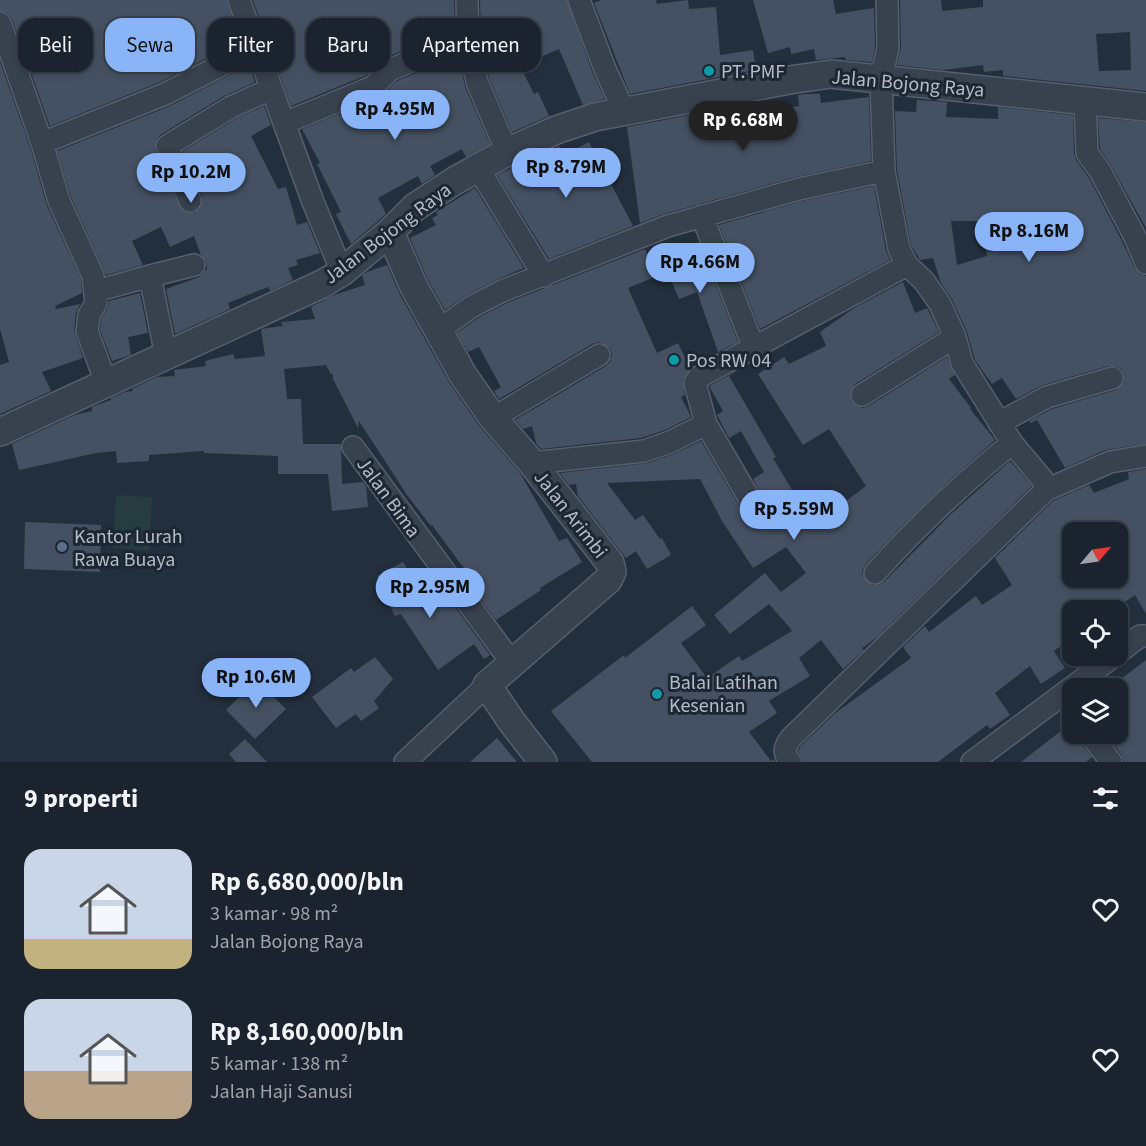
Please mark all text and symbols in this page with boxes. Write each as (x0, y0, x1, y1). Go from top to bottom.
chip: Beli (18, 18, 93, 72)
chip: Sewa (105, 18, 195, 72)
chip: Filter (207, 18, 294, 72)
chip: Baru (306, 18, 390, 72)
chip: Apartemen (402, 18, 541, 72)
place label: PT. PMF (721, 58, 785, 86)
street label: Jalan Bojong Raya (830, 63, 986, 105)
marker: PT. PMF (702, 64, 716, 78)
pin: Rp 4.95M (333, 90, 457, 141)
text: Rp 4.95M (355, 95, 435, 123)
pin: Rp 6.68M (681, 101, 805, 152)
text: Rp 6.68M (703, 106, 783, 134)
pin: Rp 8.79M (504, 148, 628, 199)
pin: Rp 10.2M (129, 153, 253, 204)
text: Rp 8.79M (526, 153, 606, 181)
text: Rp 10.2M (151, 158, 231, 186)
street label: Jalan Bojong Raya (318, 176, 457, 291)
pin: Rp 8.16M (967, 212, 1091, 263)
text: Rp 8.16M (989, 217, 1069, 245)
pin: Rp 4.66M (638, 243, 762, 294)
text: Rp 4.66M (660, 248, 740, 276)
place label: Pos RW 04 (686, 347, 771, 375)
marker: Pos RW 04 (667, 353, 681, 367)
street label: Jalan Bima (349, 452, 427, 543)
street label: Jalan Arimbi (527, 465, 614, 565)
pin: Rp 5.59M (732, 490, 856, 541)
text: Rp 5.59M (754, 495, 834, 523)
north arrow (1062, 522, 1128, 588)
map controls (1062, 522, 1128, 744)
place label: Kantor Lurah Rawa Buaya (74, 523, 183, 574)
marker: Kantor Lurah Rawa Buaya (55, 540, 69, 554)
pin: Rp 2.95M (368, 568, 492, 619)
text: Rp 2.95M (390, 573, 470, 601)
button: locate (1062, 600, 1128, 666)
pin: Rp 10.6M (194, 658, 318, 709)
text: Rp 10.6M (216, 663, 296, 691)
place label: Balai Latihan Kesenian (669, 669, 778, 720)
button: layers (1062, 678, 1128, 744)
marker: Balai Latihan Kesenian (650, 687, 664, 701)
text: 9 properti (24, 780, 138, 817)
icon: filters (1089, 782, 1122, 815)
text: Rp 6,680,000/bln (210, 863, 404, 900)
icon: home (72, 873, 144, 945)
icon: heart (1089, 893, 1122, 926)
text: 3 kamar · 98 m² (210, 900, 338, 928)
text: Jalan Bojong Raya (210, 928, 364, 956)
text: Rp 8,160,000/bln (210, 1013, 404, 1050)
icon: home (72, 1023, 144, 1095)
icon: heart (1089, 1043, 1122, 1076)
text: 5 kamar · 138 m² (210, 1050, 348, 1078)
text: Jalan Haji Sanusi (210, 1078, 353, 1106)

